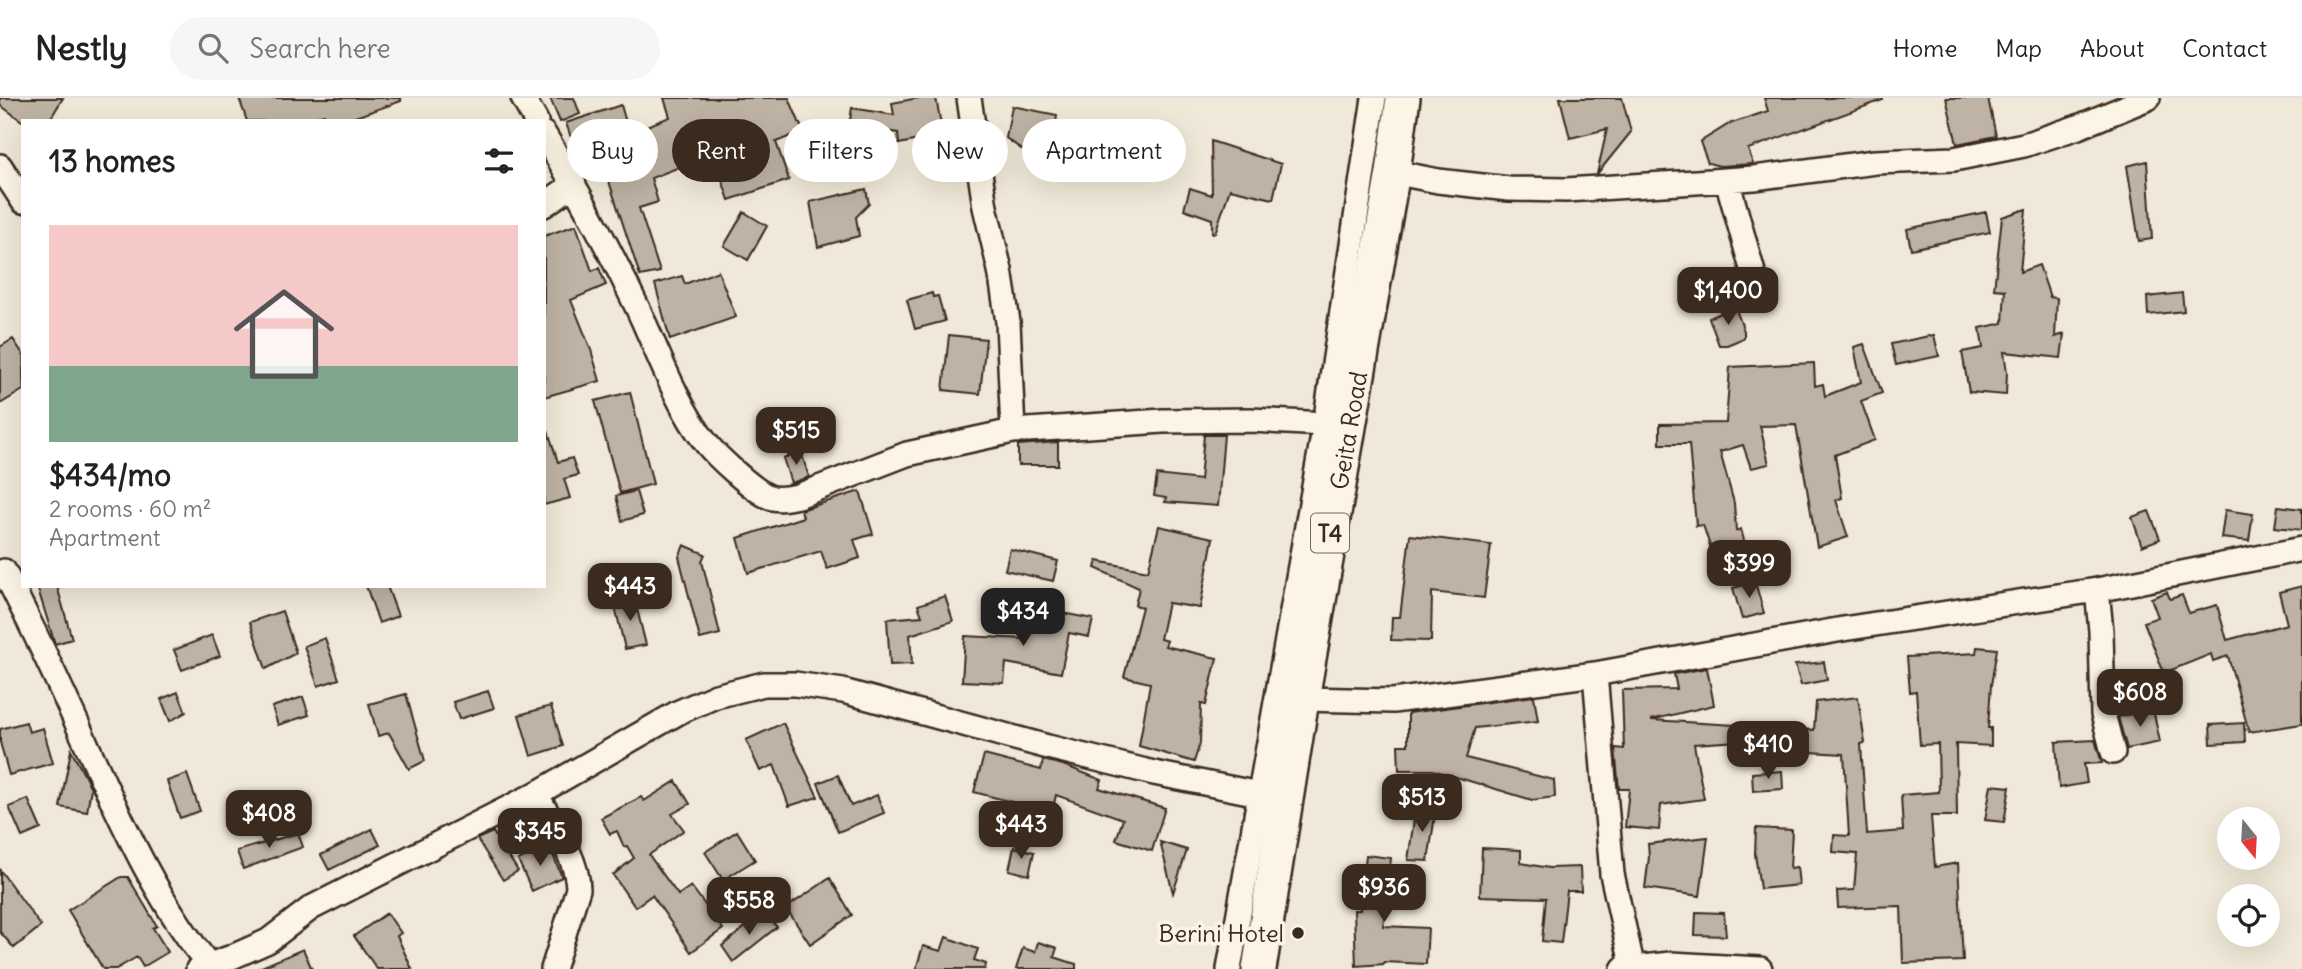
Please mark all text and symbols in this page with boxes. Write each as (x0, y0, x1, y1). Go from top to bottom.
search box (170, 17, 660, 80)
text: Nestly (35, 27, 128, 69)
icon: search (194, 29, 232, 67)
text: Search here (250, 32, 391, 65)
text: Home (1893, 33, 1957, 63)
text: Map (1995, 33, 2042, 63)
text: About (2080, 33, 2144, 63)
text: Contact (2182, 33, 2267, 63)
chip: Buy (567, 119, 658, 182)
chip: Rent (672, 119, 770, 182)
chip: Filters (784, 119, 898, 182)
chip: New (912, 119, 1008, 182)
chip: Apartment (1022, 119, 1186, 182)
text: 13 homes (49, 142, 175, 180)
icon: filters (480, 142, 518, 180)
pin: $1,400 (1671, 268, 1785, 327)
icon: home (221, 271, 347, 397)
text: $1,400 (1693, 275, 1763, 304)
street label: Geita Road (1323, 369, 1373, 492)
pin: $515 (755, 408, 837, 467)
text: $515 (772, 415, 820, 444)
text: $434/mo (49, 456, 171, 494)
text: 2 rooms · 60 m² (49, 494, 211, 523)
road number: T4 (1311, 514, 1349, 552)
text: Apartment (49, 523, 161, 552)
pin: $399 (1708, 540, 1790, 600)
text: $399 (1723, 548, 1775, 577)
pin: $443 (589, 564, 671, 623)
text: $443 (604, 571, 656, 600)
pin: $434 (982, 588, 1064, 648)
text: $434 (997, 596, 1049, 625)
pin: $608 (2099, 670, 2181, 729)
text: $608 (2113, 677, 2167, 706)
pin: $410 (1727, 722, 1809, 781)
text: $410 (1743, 729, 1793, 758)
pin: $513 (1381, 774, 1463, 834)
text: $513 (1398, 782, 1446, 811)
pin: $408 (228, 790, 310, 850)
text: $408 (242, 798, 296, 827)
pin: $443 (980, 802, 1062, 861)
north arrow (2217, 807, 2280, 870)
map controls (2217, 807, 2280, 947)
pin: $345 (499, 808, 581, 868)
text: $443 (995, 809, 1047, 838)
text: $345 (514, 816, 566, 845)
pin: $936 (1343, 864, 1425, 924)
text: $936 (1358, 872, 1410, 901)
pin: $558 (708, 878, 790, 937)
button: locate (2217, 884, 2280, 947)
text: $558 (723, 885, 775, 914)
place label: Berini Hotel (1159, 918, 1284, 948)
marker: Berini Hotel (1290, 925, 1306, 941)

